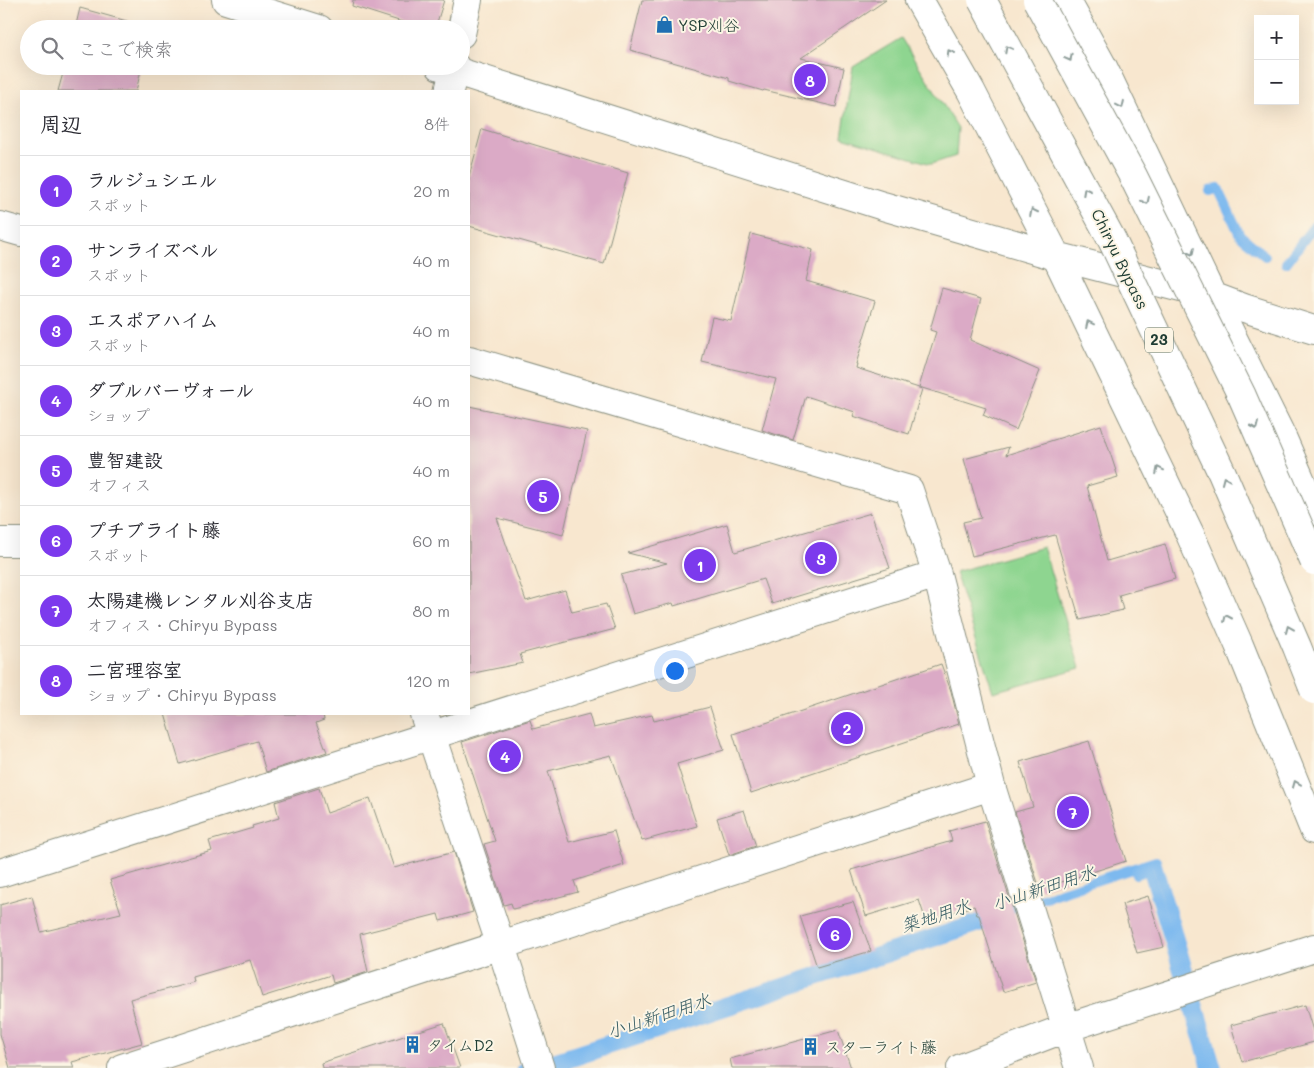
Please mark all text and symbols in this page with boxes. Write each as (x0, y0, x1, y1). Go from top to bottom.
place label: YSP刈谷 (678, 14, 739, 35)
shop icon: YSP刈谷 (654, 15, 674, 35)
map controls (1254, 15, 1299, 105)
button: + (1254, 15, 1299, 60)
search box (20, 20, 470, 75)
icon: search (38, 34, 66, 62)
text: ここで検索 (78, 36, 173, 61)
one-way arrow (1004, 45, 1014, 54)
one-way arrow (946, 49, 956, 58)
one-way arrow (1063, 53, 1073, 62)
button: − (1254, 60, 1299, 105)
pin: 8 (794, 61, 826, 99)
one-way arrow (1115, 100, 1125, 109)
text: 周辺 (40, 110, 82, 137)
text: 8件 (424, 113, 450, 134)
text: ラルジュシエル (87, 167, 218, 192)
text: 1 (52, 180, 60, 201)
text: 20 m (413, 180, 450, 201)
one-way arrow (1082, 188, 1092, 197)
text: スポット (87, 194, 151, 215)
one-way arrow (1140, 196, 1150, 205)
street label: Chiryu Bypass (1087, 205, 1154, 312)
one-way arrow (1029, 208, 1039, 217)
text: サンライズベル (87, 237, 219, 262)
one-way arrow (1185, 247, 1195, 256)
text: 2 (52, 250, 60, 271)
text: 40 m (413, 250, 450, 271)
text: スポット (87, 264, 151, 285)
text: エスポアハイム (87, 307, 218, 332)
text: 3 (51, 320, 61, 341)
text: 40 m (413, 320, 450, 341)
one-way arrow (1084, 320, 1095, 329)
road number: 23 (1145, 328, 1173, 352)
text: スポット (87, 334, 151, 355)
text: ダブルバーヴォール (87, 377, 255, 402)
text: 4 (51, 390, 61, 411)
text: 40 m (413, 390, 450, 411)
text: ショップ (87, 404, 150, 425)
one-way arrow (1249, 421, 1260, 430)
text: 豊智建設 (87, 447, 163, 472)
text: 5 (51, 460, 61, 481)
text: 40 m (413, 460, 450, 481)
one-way arrow (1155, 466, 1166, 475)
text: オフィス (87, 474, 151, 495)
one-way arrow (1220, 476, 1231, 485)
pin: 5 (527, 477, 559, 515)
text: プチブライト藤 (87, 517, 220, 542)
text: 6 (51, 530, 61, 551)
text: 60 m (413, 530, 450, 551)
pin: 3 (805, 539, 837, 577)
text: スポット (87, 544, 151, 565)
pin: 1 (684, 546, 716, 584)
text: 太陽建機レンタル刈谷支店 (87, 587, 314, 612)
text: 7 (52, 600, 60, 621)
text: 80 m (413, 600, 450, 621)
text: オフィス · Chiryu Bypass (87, 614, 278, 635)
one-way arrow (1222, 614, 1233, 623)
one-way arrow (1285, 625, 1296, 634)
text: 二宮理容室 (87, 657, 182, 682)
your location (662, 658, 688, 684)
text: 8 (51, 670, 61, 691)
text: 120 m (406, 670, 450, 691)
text: ショップ · Chiryu Bypass (87, 684, 277, 705)
pin: 2 (831, 709, 863, 747)
pin: 4 (489, 737, 521, 775)
one-way arrow (1291, 781, 1301, 789)
pin: 7 (1057, 793, 1089, 831)
water label: 小山新田用水 (989, 859, 1099, 915)
water label: 築地用水 (898, 893, 974, 938)
pin: 6 (819, 915, 851, 953)
water label: 小山新田用水 (604, 987, 714, 1043)
place label: タイムD2 (427, 1034, 494, 1055)
building icon: タイムD2 (403, 1035, 423, 1055)
place label: スターライト藤 (825, 1036, 937, 1057)
building icon: スターライト藤 (801, 1037, 821, 1057)

